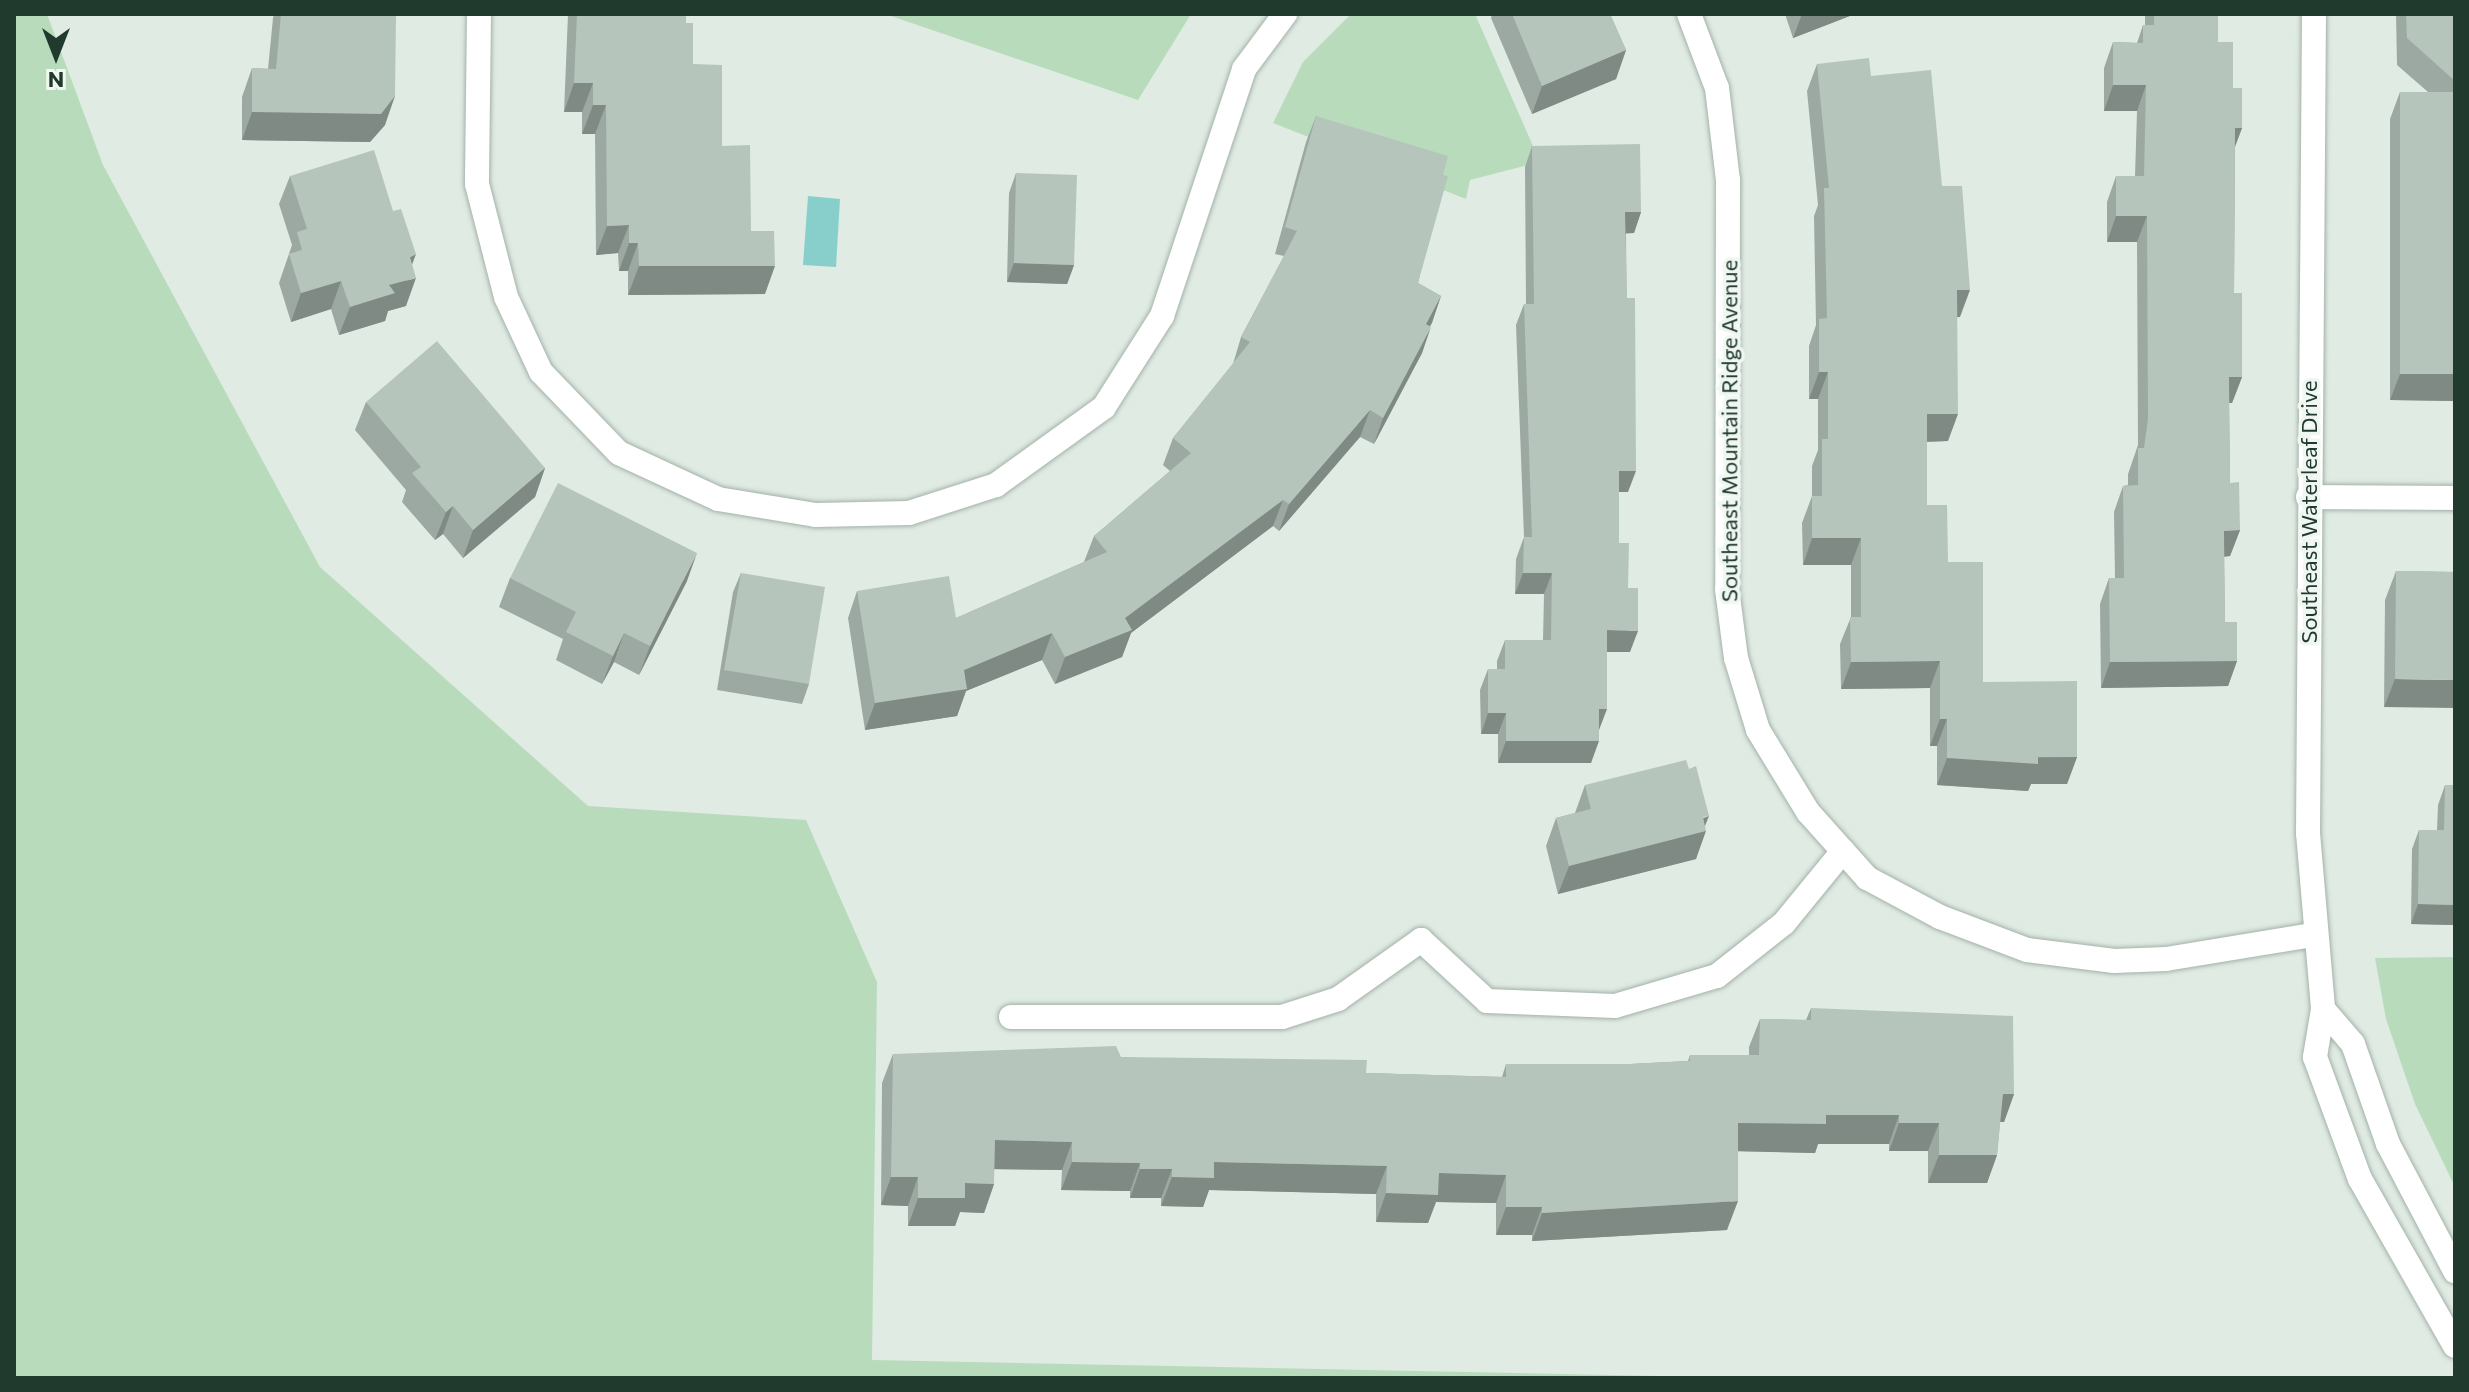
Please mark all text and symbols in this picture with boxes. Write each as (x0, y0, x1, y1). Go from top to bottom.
north arrow (16, 16, 96, 96)
text: N (48, 67, 64, 94)
street label: Southeast Mountain Ridge Avenue (1716, 260, 1742, 602)
street label: Southeast Waterleaf Drive (2296, 380, 2322, 644)

